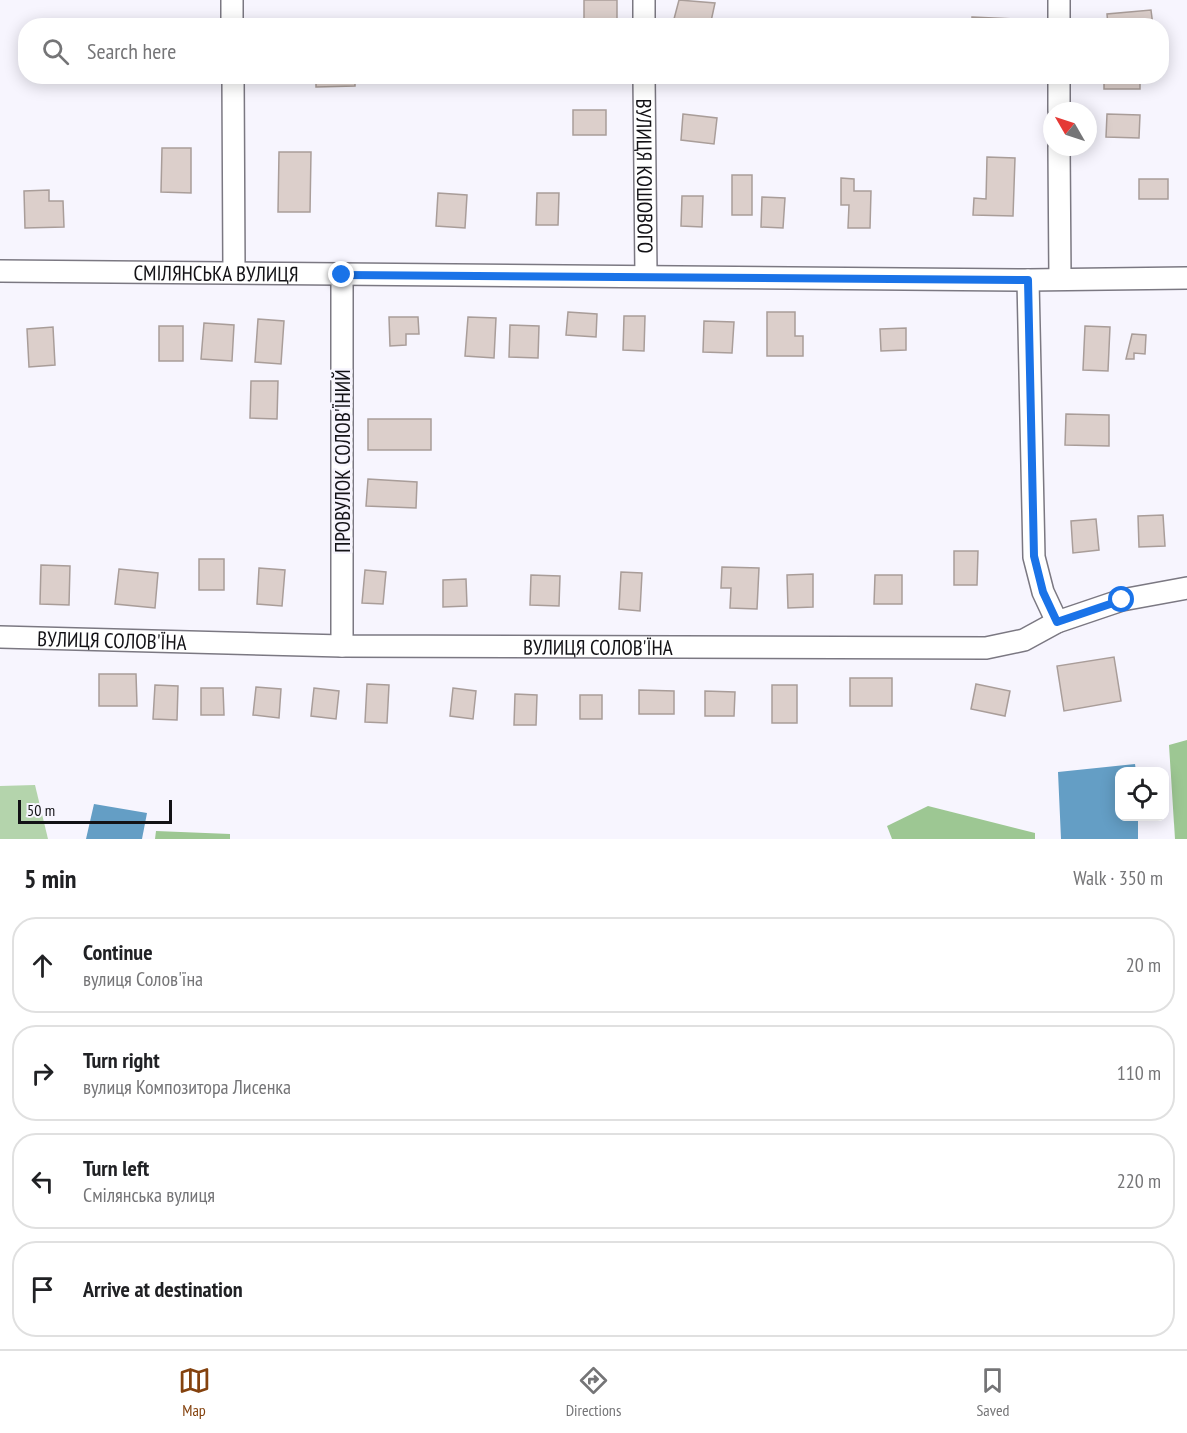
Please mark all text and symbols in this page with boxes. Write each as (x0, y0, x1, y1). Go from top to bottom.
search box (18, 18, 1169, 84)
icon: search (39, 35, 72, 68)
text: Search here (87, 37, 176, 65)
street label: ВУЛИЦЯ КОШОВОГО (631, 98, 659, 253)
north arrow (1043, 102, 1097, 156)
street label: СМІЛЯНСЬКА ВУЛИЦЯ (133, 259, 299, 287)
route end (328, 261, 354, 287)
street label: ПРОВУЛОК СОЛОВ'ЇНИЙ (329, 369, 356, 553)
route start (1108, 586, 1134, 612)
street label: ВУЛИЦЯ СОЛОВ'ЇНА (37, 624, 187, 655)
street label: ВУЛИЦЯ СОЛОВ'ЇНА (523, 633, 673, 661)
map controls (1115, 767, 1169, 821)
button: locate (1115, 767, 1169, 821)
scale bar (18, 797, 172, 824)
text: 50 m (27, 800, 55, 820)
text: 5 min (24, 862, 77, 895)
text: Walk · 350 m (1073, 865, 1163, 891)
text: Continue (83, 938, 153, 966)
icon: ahead (26, 949, 59, 982)
text: 20 m (1126, 952, 1161, 978)
text: вулиця Солов'їна (83, 966, 203, 992)
text: Turn right (83, 1046, 160, 1074)
icon: right (26, 1057, 59, 1090)
text: 110 m (1117, 1060, 1161, 1086)
text: вулиця Композитора Лисенка (83, 1074, 291, 1100)
text: Turn left (83, 1154, 149, 1182)
icon: left (26, 1165, 59, 1198)
text: 220 m (1117, 1168, 1161, 1194)
text: Смілянська вулиця (83, 1182, 215, 1208)
icon: arrive (26, 1273, 59, 1306)
text: Arrive at destination (83, 1275, 243, 1303)
tab: Map (178, 1364, 211, 1420)
tab: Directions (566, 1364, 621, 1420)
tab: Saved (976, 1364, 1009, 1420)

